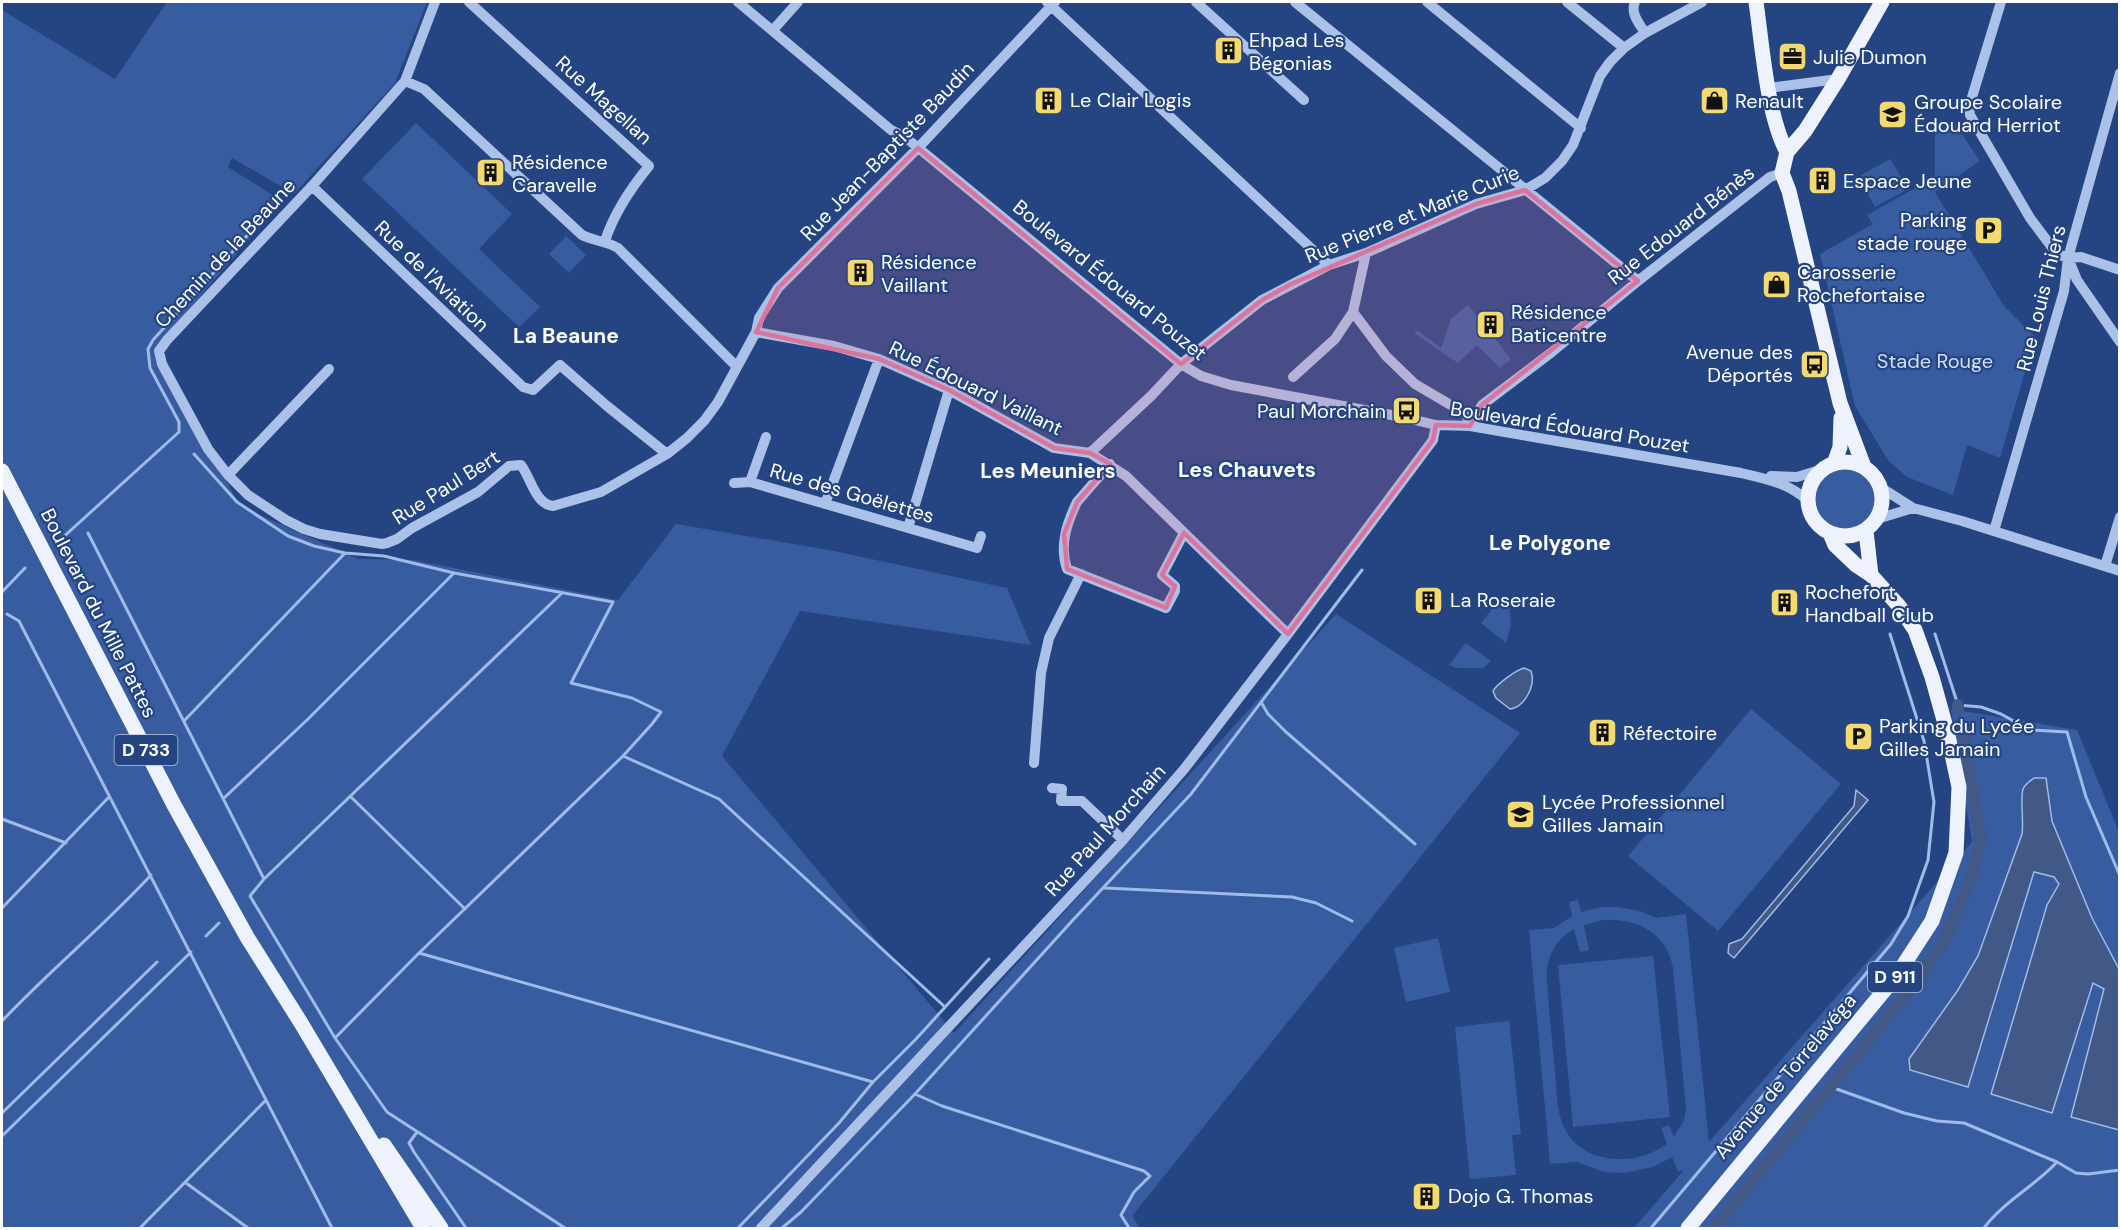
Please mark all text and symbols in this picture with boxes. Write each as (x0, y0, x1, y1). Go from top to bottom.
place label: Ehpad Les Bégonias (1249, 27, 1345, 76)
building icon: Ehpad Les Bégonias (1212, 35, 1244, 67)
office icon: Julie Dumon (1776, 41, 1808, 73)
place label: Julie Dumon (1813, 44, 1927, 70)
street label: Rue Magellan (550, 50, 658, 150)
street label: Rue Jean-Baptiste Baudin (795, 56, 979, 246)
building icon: Le Clair Logis (1033, 84, 1065, 116)
shop icon: Renault (1698, 85, 1730, 117)
place label: Le Clair Logis (1070, 87, 1192, 113)
place label: Renault (1735, 88, 1804, 114)
place label: Groupe Scolaire Édouard Herriot (1914, 89, 2062, 138)
school or university icon: Groupe Scolaire Édouard Herriot (1877, 98, 1909, 130)
place label: Résidence Caravelle (512, 149, 608, 198)
building icon: Résidence Caravelle (475, 157, 507, 189)
street label: Rue Pierre et Marie Curie (1301, 159, 1523, 269)
street label: Rue Edouard Bénès (1602, 160, 1760, 290)
building icon: Espace Jeune (1806, 165, 1838, 197)
place label: Espace Jeune (1843, 168, 1972, 194)
street label: Chemin de la Beaune (149, 173, 301, 333)
street label: Boulevard Édouard Pouzet (1008, 194, 1212, 366)
place label: Parking stade rouge (1857, 207, 1967, 256)
street label: Rue de l'Aviation (369, 215, 495, 337)
parking icon: Parking stade rouge (1972, 215, 2004, 247)
street label: Rue Louis Thiers (2010, 222, 2072, 374)
place label: Résidence Vaillant (881, 249, 977, 298)
building icon: Résidence Vaillant (844, 257, 876, 289)
place label: Carosserie Rochefortaise (1797, 259, 1925, 308)
shop icon: Carosserie Rochefortaise (1760, 268, 1792, 300)
place label: Résidence Baticentre (1511, 299, 1607, 348)
building icon: Résidence Baticentre (1474, 308, 1506, 340)
district label: La Beaune (513, 322, 619, 350)
street label: Rue Édouard Vaillant (885, 335, 1067, 441)
place label: Avenue des Déportés (1686, 339, 1793, 388)
bus stop icon: Avenue des Déportés (1798, 348, 1830, 380)
park label: Stade Rouge (1877, 348, 1993, 374)
bus stop icon: Paul Morchain (1391, 395, 1423, 427)
street label: Boulevard Édouard Pouzet (1449, 395, 1692, 459)
place label: Paul Morchain (1257, 398, 1386, 424)
street label: Rue Paul Bert (387, 444, 505, 530)
district label: Les Chauvets (1178, 456, 1316, 484)
street label: Rue des Goëlettes (767, 457, 937, 529)
district label: Les Meuniers (980, 457, 1116, 485)
street label: Boulevard du Mille Pattes (35, 504, 163, 722)
district label: Le Polygone (1489, 529, 1611, 557)
place label: Rochefort Handball Club (1805, 579, 1934, 628)
building icon: La Roseraie (1413, 584, 1445, 616)
place label: La Roseraie (1450, 587, 1556, 613)
building icon: Rochefort Handball Club (1768, 587, 1800, 619)
place label: Parking du Lycée Gilles Jamain (1879, 713, 2034, 762)
building icon: Réfectoire (1586, 717, 1618, 749)
place label: Réfectoire (1623, 720, 1717, 746)
parking icon: Parking du Lycée Gilles Jamain (1842, 721, 1874, 753)
road number: D 733 (114, 735, 178, 765)
street label: Rue Paul Morchain (1039, 758, 1171, 902)
place label: Lycée Professionnel Gilles Jamain (1542, 789, 1725, 838)
school or university icon: Lycée Professionnel Gilles Jamain (1505, 798, 1537, 830)
road number: D 911 (1868, 962, 1922, 992)
street label: Avenue de Torrelavéga (1708, 988, 1862, 1164)
building icon: Dojo G. Thomas (1411, 1180, 1443, 1212)
place label: Dojo G. Thomas (1448, 1183, 1593, 1209)

